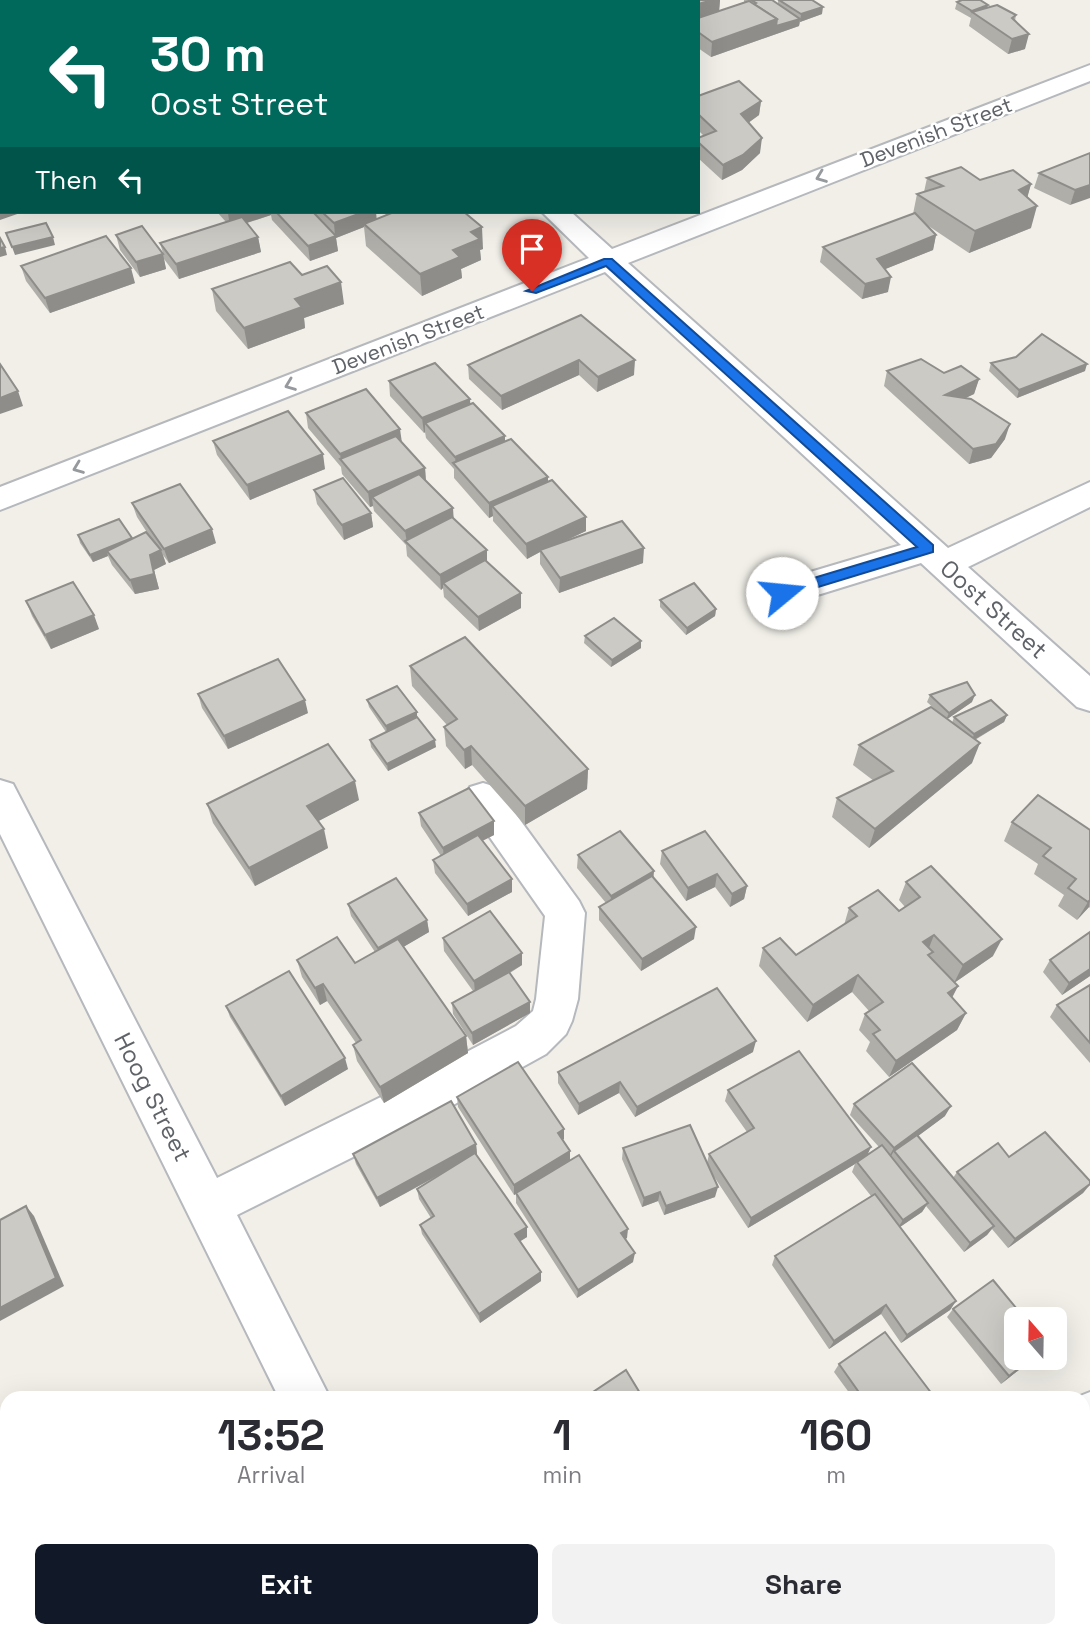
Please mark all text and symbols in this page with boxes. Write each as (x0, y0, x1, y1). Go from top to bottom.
text: 30 m (150, 23, 266, 85)
icon: left (35, 28, 126, 119)
text: Oost Street (150, 84, 328, 124)
street label: Devenish Street (856, 91, 1016, 173)
icon: left (112, 161, 150, 199)
text: Then (35, 163, 98, 197)
one-way arrow (816, 169, 828, 183)
pin (502, 219, 562, 291)
icon: arrive (513, 230, 551, 268)
street label: Devenish Street (328, 298, 488, 380)
one-way arrow (285, 377, 297, 391)
one-way arrow (73, 460, 85, 474)
street label: Oost Street (934, 553, 1054, 665)
position arrow (745, 556, 819, 630)
street label: Hoog Street (107, 1027, 199, 1167)
north arrow (1004, 1307, 1068, 1370)
map controls (1004, 1307, 1067, 1370)
text: 13:52 (218, 1409, 325, 1462)
text: 1 (553, 1409, 572, 1462)
text: 160 (800, 1409, 872, 1462)
text: Arrival (237, 1460, 305, 1490)
text: min (543, 1460, 582, 1490)
text: m (826, 1460, 846, 1490)
button: Exit (35, 1544, 538, 1624)
button: Share (552, 1544, 1055, 1624)

